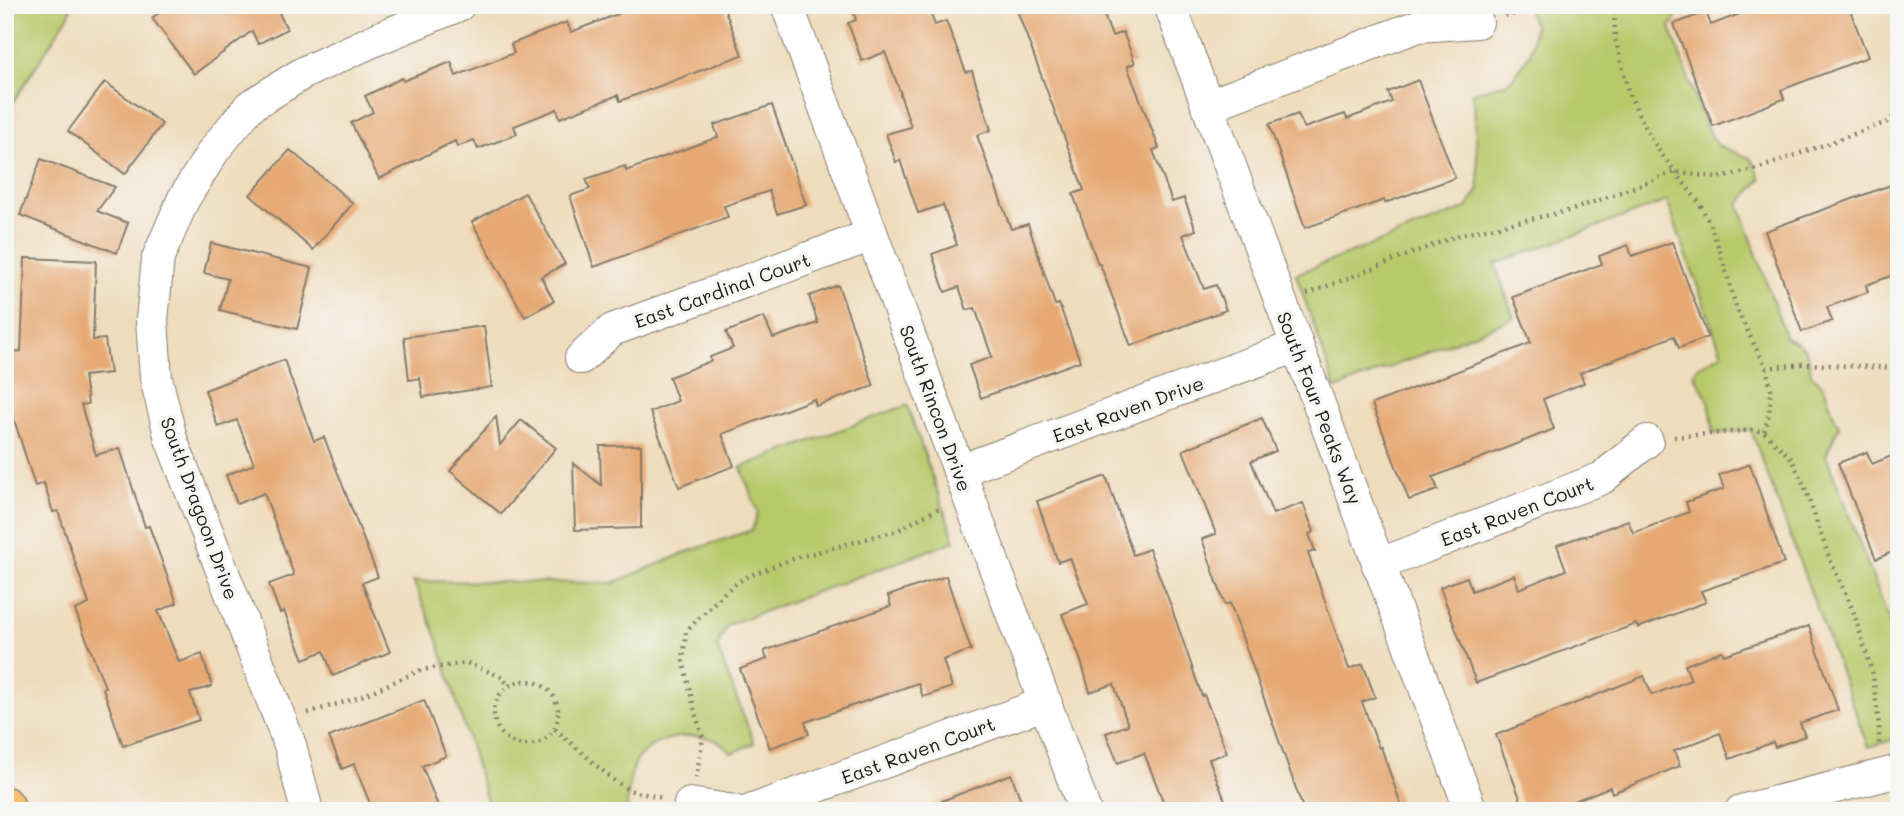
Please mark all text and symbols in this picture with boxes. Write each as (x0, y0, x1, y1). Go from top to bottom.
street label: East Cardinal Court (631, 247, 813, 333)
street label: South Four Peaks Way (1272, 308, 1368, 508)
street label: South Rincon Drive (894, 321, 978, 495)
street label: East Raven Drive (1049, 370, 1207, 448)
street label: South Dragoon Drive (155, 413, 245, 603)
street label: East Raven Court (1437, 470, 1597, 552)
street label: East Raven Court (838, 711, 998, 789)

